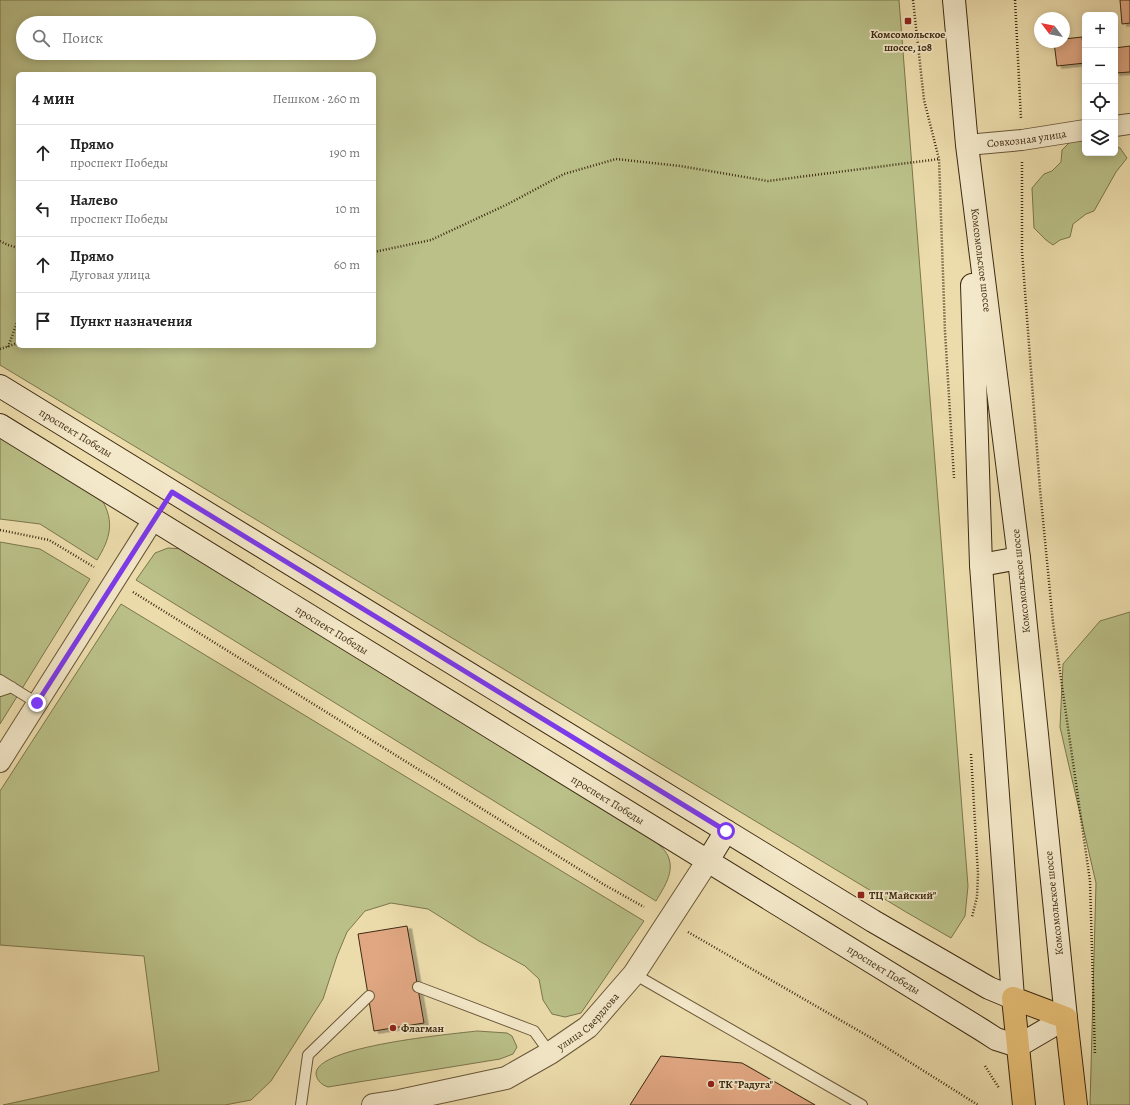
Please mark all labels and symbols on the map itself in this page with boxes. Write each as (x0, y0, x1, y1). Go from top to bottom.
north arrow (1034, 12, 1070, 48)
marker: Комсомольское шоссе, 108 (903, 16, 913, 26)
place label: Комсомольское шоссе, 108 (871, 27, 945, 55)
street label: Совхозная улица (986, 125, 1068, 151)
street label: Комсомольское шоссе (967, 207, 995, 313)
street label: проспект Победы (36, 404, 115, 461)
street label: Комсомольское шоссе (1008, 528, 1034, 634)
street label: проспект Победы (293, 601, 371, 658)
route end (28, 694, 46, 712)
street label: проспект Победы (569, 771, 647, 828)
route start (717, 822, 735, 840)
street label: Комсомольское шоссе (1041, 850, 1067, 956)
place label: ТЦ "Майский" (869, 888, 937, 903)
marker: ТЦ "Майский" (856, 890, 866, 900)
street label: проспект Победы (844, 941, 923, 998)
street label: улица Свердлова (553, 989, 623, 1054)
place label: Флагман (401, 1021, 445, 1036)
marker: Флагман (388, 1023, 398, 1033)
place label: ТК "Радуга" (719, 1077, 773, 1092)
marker: ТК "Радуга" (706, 1079, 716, 1089)

